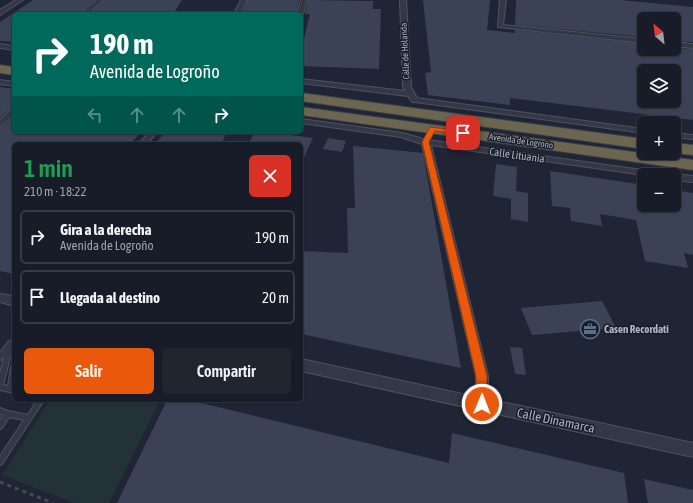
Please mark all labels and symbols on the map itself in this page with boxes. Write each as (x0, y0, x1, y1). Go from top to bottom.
north arrow (637, 12, 681, 56)
street label: Calle de Holanda (399, 22, 411, 80)
pin (446, 116, 480, 150)
street label: Avenida de Logroño (488, 132, 554, 150)
street label: Calle Lituania (489, 145, 545, 165)
office icon: Casen Recordati (579, 318, 601, 340)
place label: Casen Recordati (604, 323, 669, 335)
position arrow (461, 383, 503, 425)
street label: Calle Dinamarca (516, 405, 596, 436)

